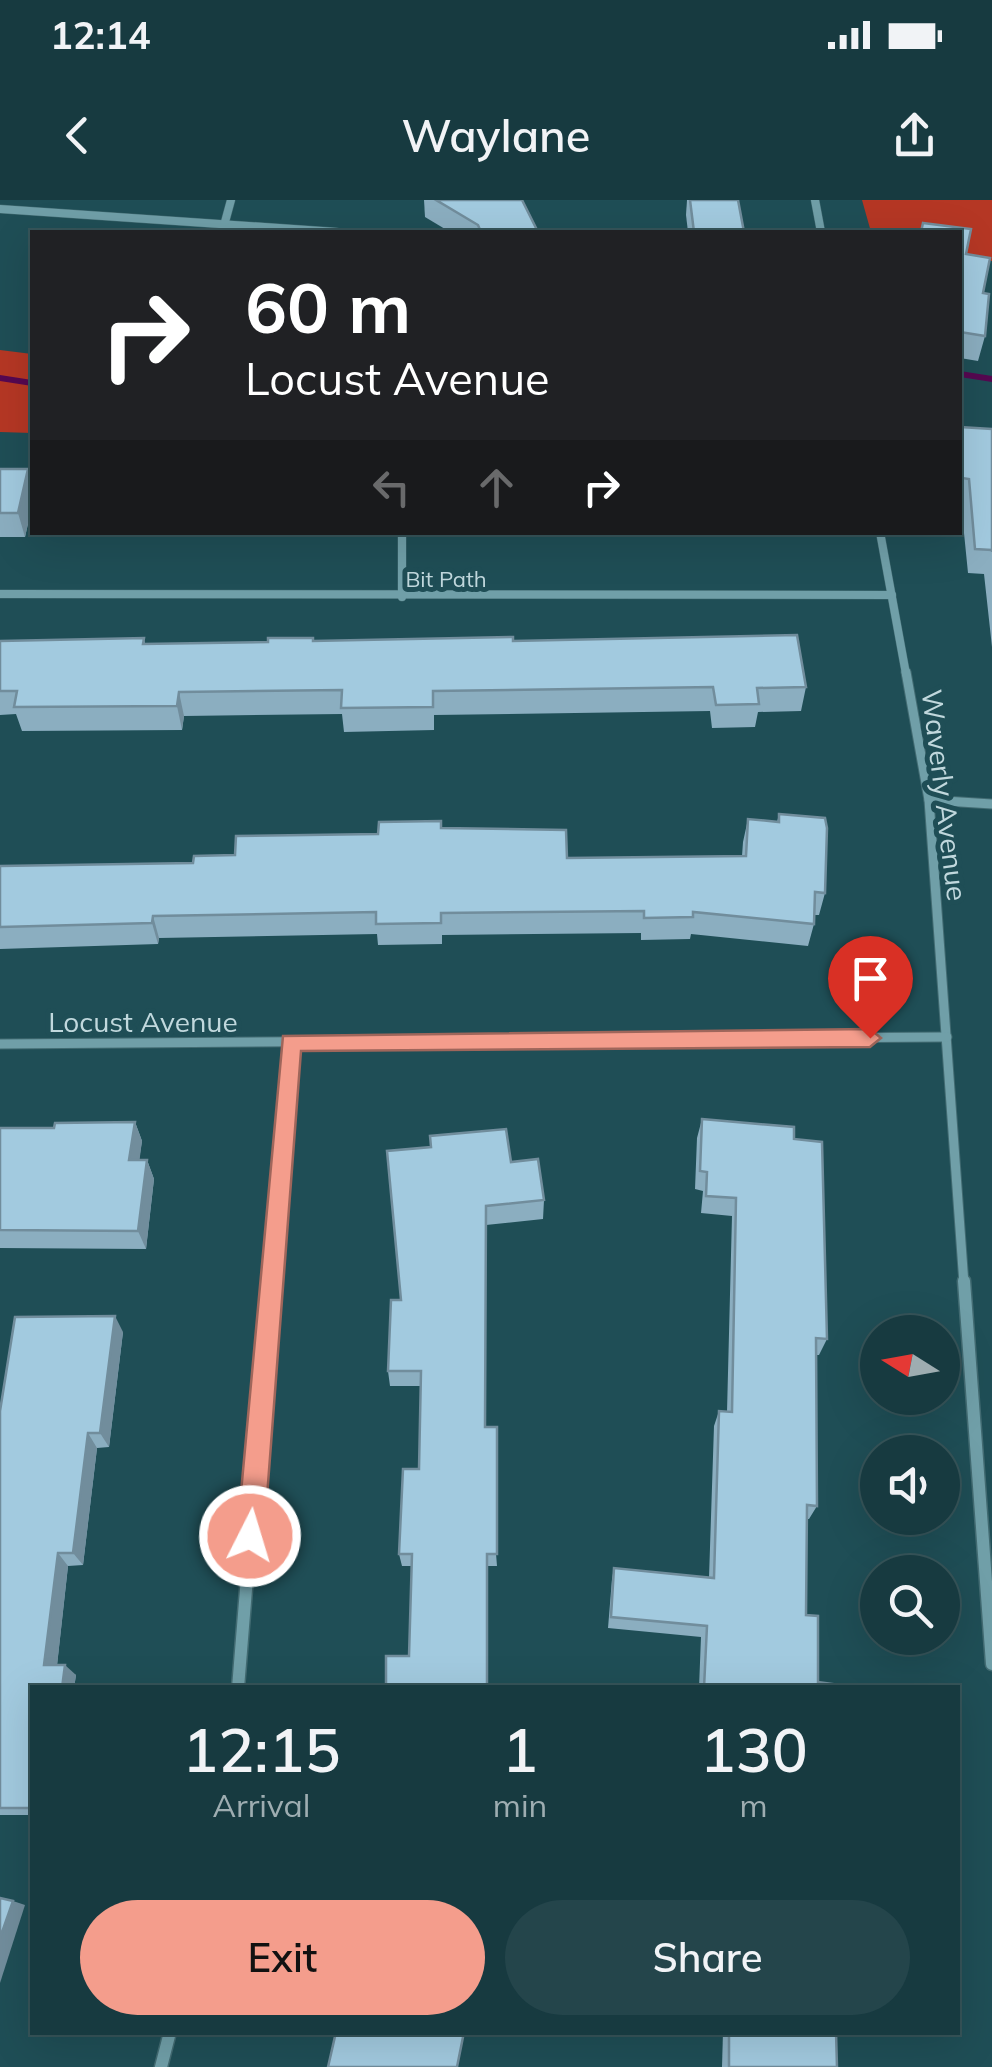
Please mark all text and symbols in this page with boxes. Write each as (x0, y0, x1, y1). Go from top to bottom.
text: 12:14 (50, 11, 151, 59)
text: Waylane (402, 107, 590, 163)
icon: back (50, 108, 105, 163)
icon: share (887, 108, 942, 163)
text: 60 m (245, 263, 411, 351)
icon: right (80, 270, 210, 400)
text: Locust Avenue (245, 350, 550, 406)
icon: left (364, 460, 419, 515)
icon: ahead (469, 460, 524, 515)
icon: right (574, 460, 629, 515)
street label: Bit Path (405, 565, 487, 593)
street label: Waverly Avenue (915, 687, 975, 903)
pin (828, 936, 913, 1039)
icon: arrive (843, 951, 898, 1006)
street label: Locust Avenue (48, 1004, 238, 1039)
north arrow (860, 1315, 960, 1415)
map controls (860, 1315, 960, 1655)
button: sound (860, 1435, 960, 1535)
position arrow (198, 1484, 302, 1588)
button: search (860, 1555, 960, 1655)
text: 12:15 (182, 1712, 341, 1787)
text: 1 (502, 1712, 538, 1787)
text: 130 (700, 1712, 808, 1787)
text: Arrival (213, 1785, 310, 1825)
text: min (493, 1785, 547, 1825)
text: m (740, 1785, 768, 1825)
button: Exit (80, 1900, 485, 2015)
button: Share (505, 1900, 910, 2015)

